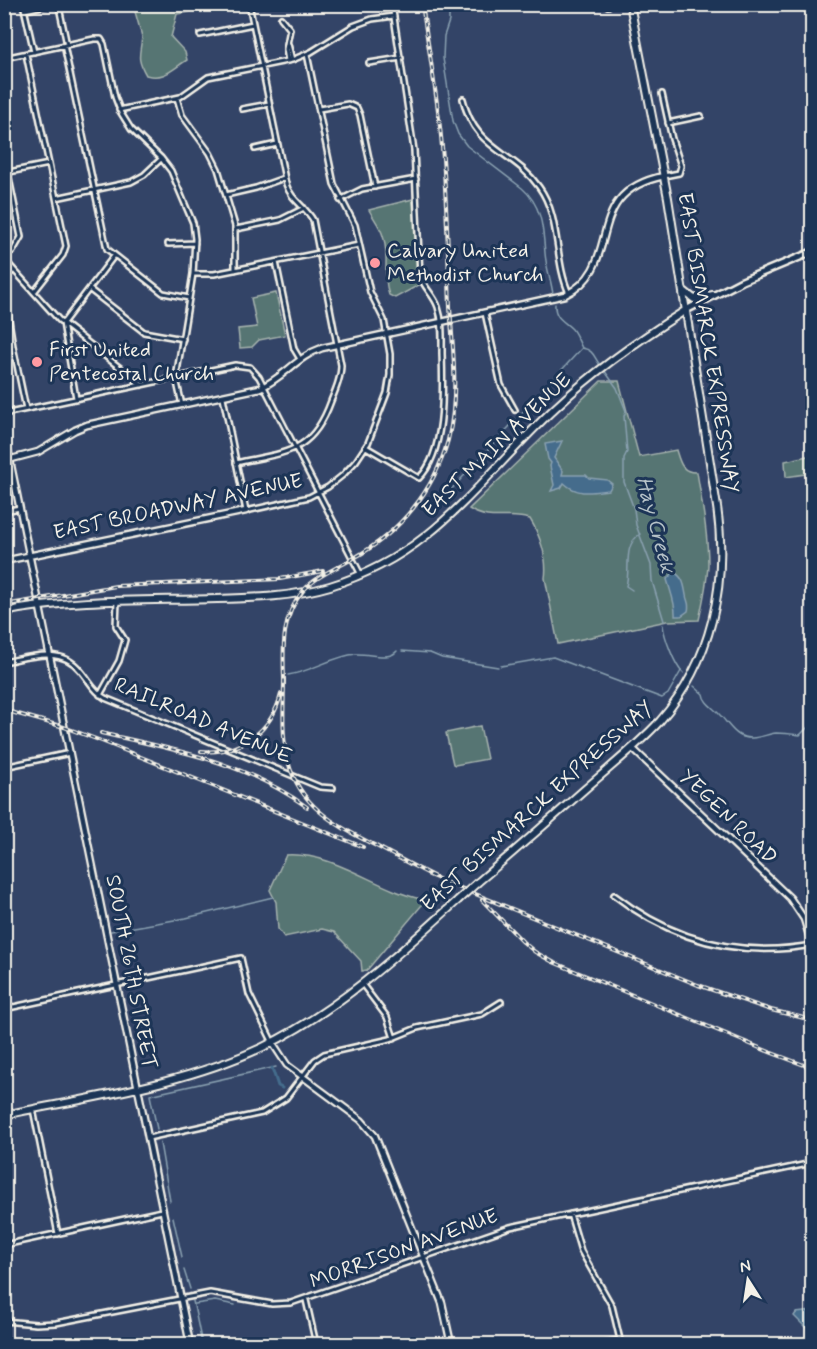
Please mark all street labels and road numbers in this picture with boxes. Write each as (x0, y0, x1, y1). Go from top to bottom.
street label: EAST BISMARCK EXPRESSWAY (670, 191, 746, 496)
street label: EAST MAIN AVENUE (416, 366, 578, 524)
street label: EAST BROADWAY AVENUE (51, 467, 305, 547)
street label: RAILROAD AVENUE (110, 671, 296, 771)
street label: EAST BISMARCK EXPRESSWAY (415, 694, 660, 918)
street label: YEGEN ROAD (673, 763, 783, 871)
street label: SOUTH 26TH STREET (98, 872, 164, 1072)
street label: MORRISON AVENUE (306, 1202, 502, 1296)

